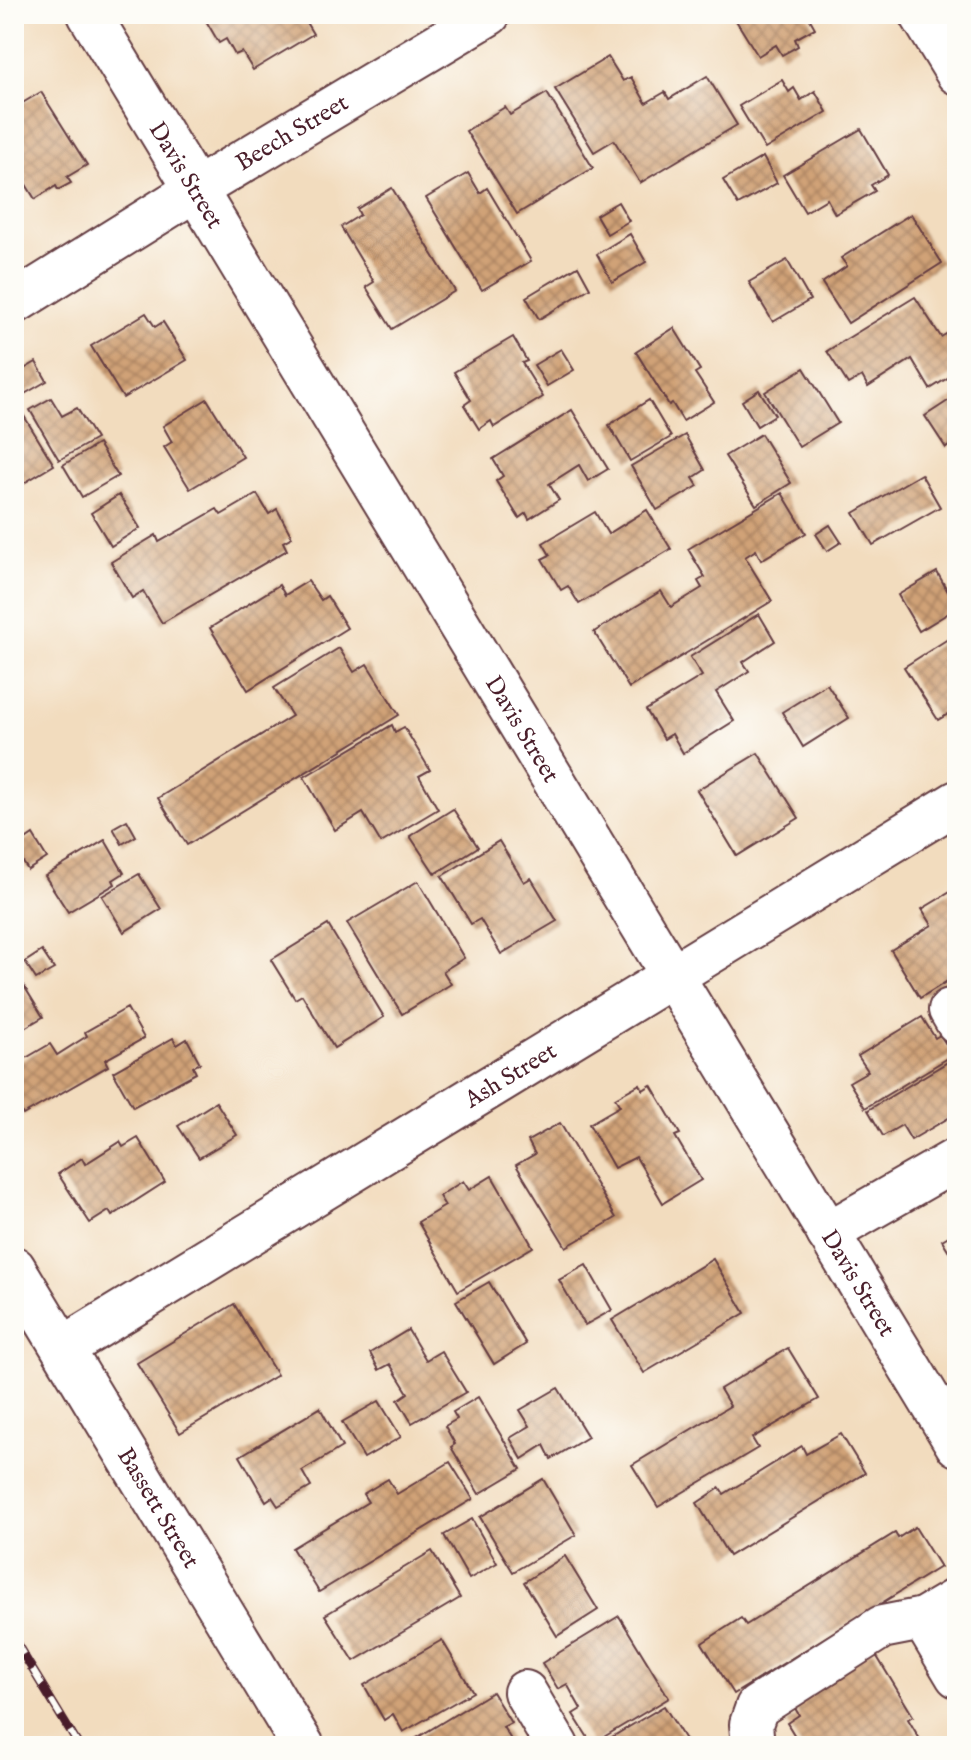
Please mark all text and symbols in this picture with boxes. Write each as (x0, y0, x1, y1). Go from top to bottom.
street label: Beech Street (230, 88, 354, 179)
street label: Davis Street (141, 116, 230, 235)
street label: Davis Street (477, 670, 566, 789)
street label: Ash Street (458, 1036, 563, 1117)
street label: Davis Street (813, 1224, 902, 1343)
street label: Bassett Street (109, 1442, 206, 1574)

